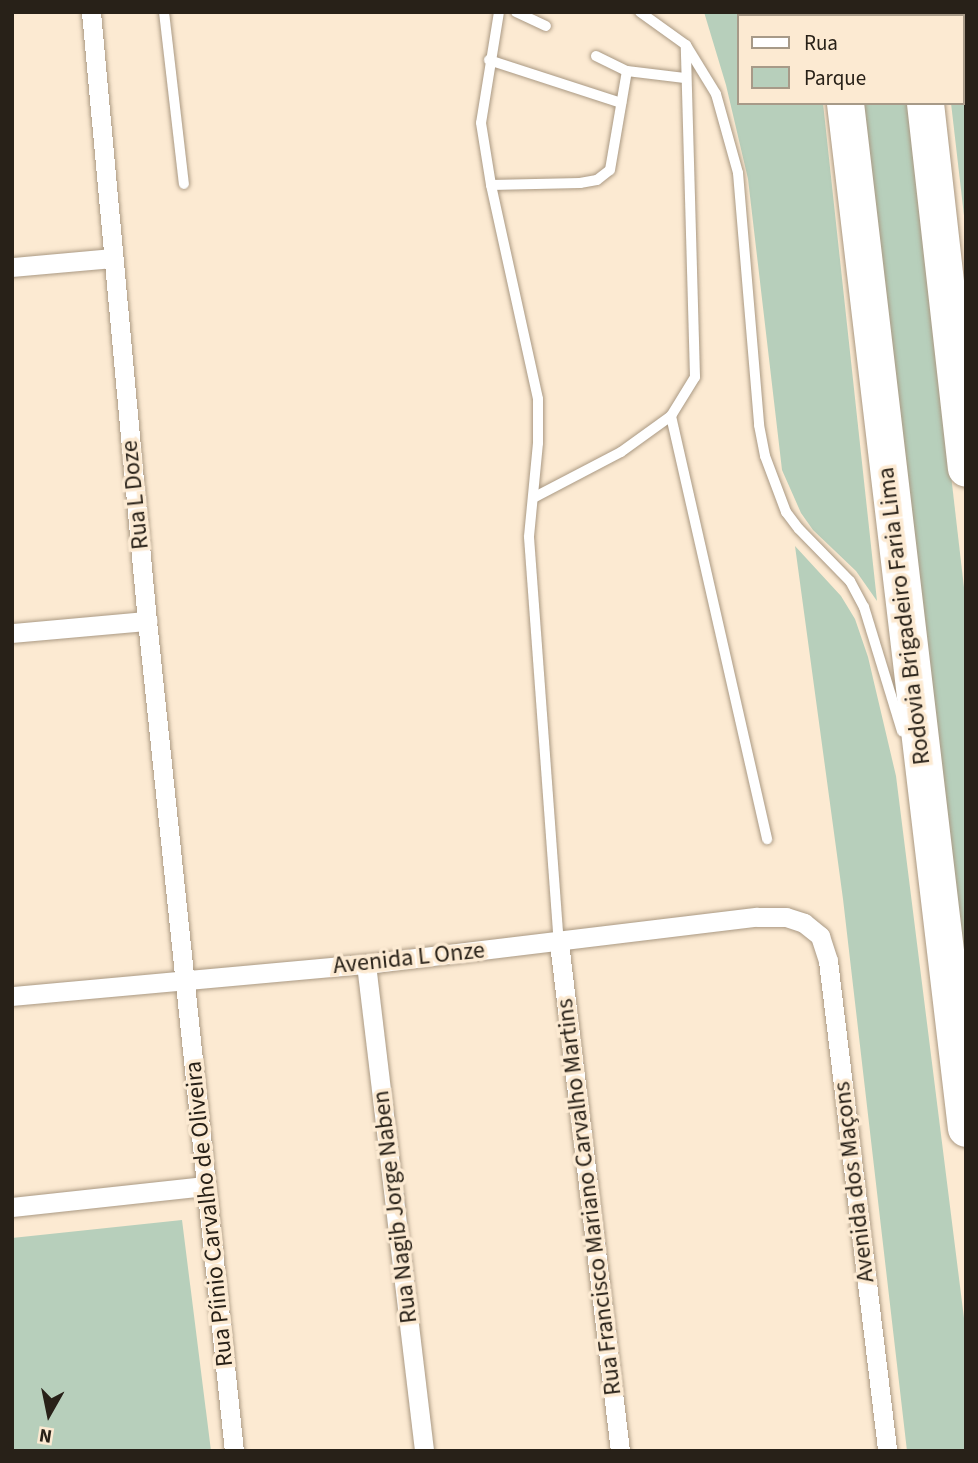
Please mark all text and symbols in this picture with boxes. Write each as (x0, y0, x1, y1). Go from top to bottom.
legend (736, 14, 964, 105)
text: Rua (804, 28, 838, 58)
text: Parque (804, 63, 866, 93)
street label: Rua L Doze (115, 439, 155, 551)
street label: Rodovia Brigadeiro Faria Lima (871, 466, 937, 766)
street label: Avenida L Onze (332, 936, 486, 980)
street label: Rua Francisco Mariano Carvalho Martins (550, 997, 628, 1397)
street label: Rua Píinio Carvalho de Oliveira (179, 1060, 239, 1368)
street label: Avenida dos Maçons (827, 1080, 881, 1284)
street label: Rua Nagib Jorge Naben (366, 1089, 424, 1325)
north arrow (14, 1379, 84, 1449)
text: N (37, 1421, 54, 1450)

